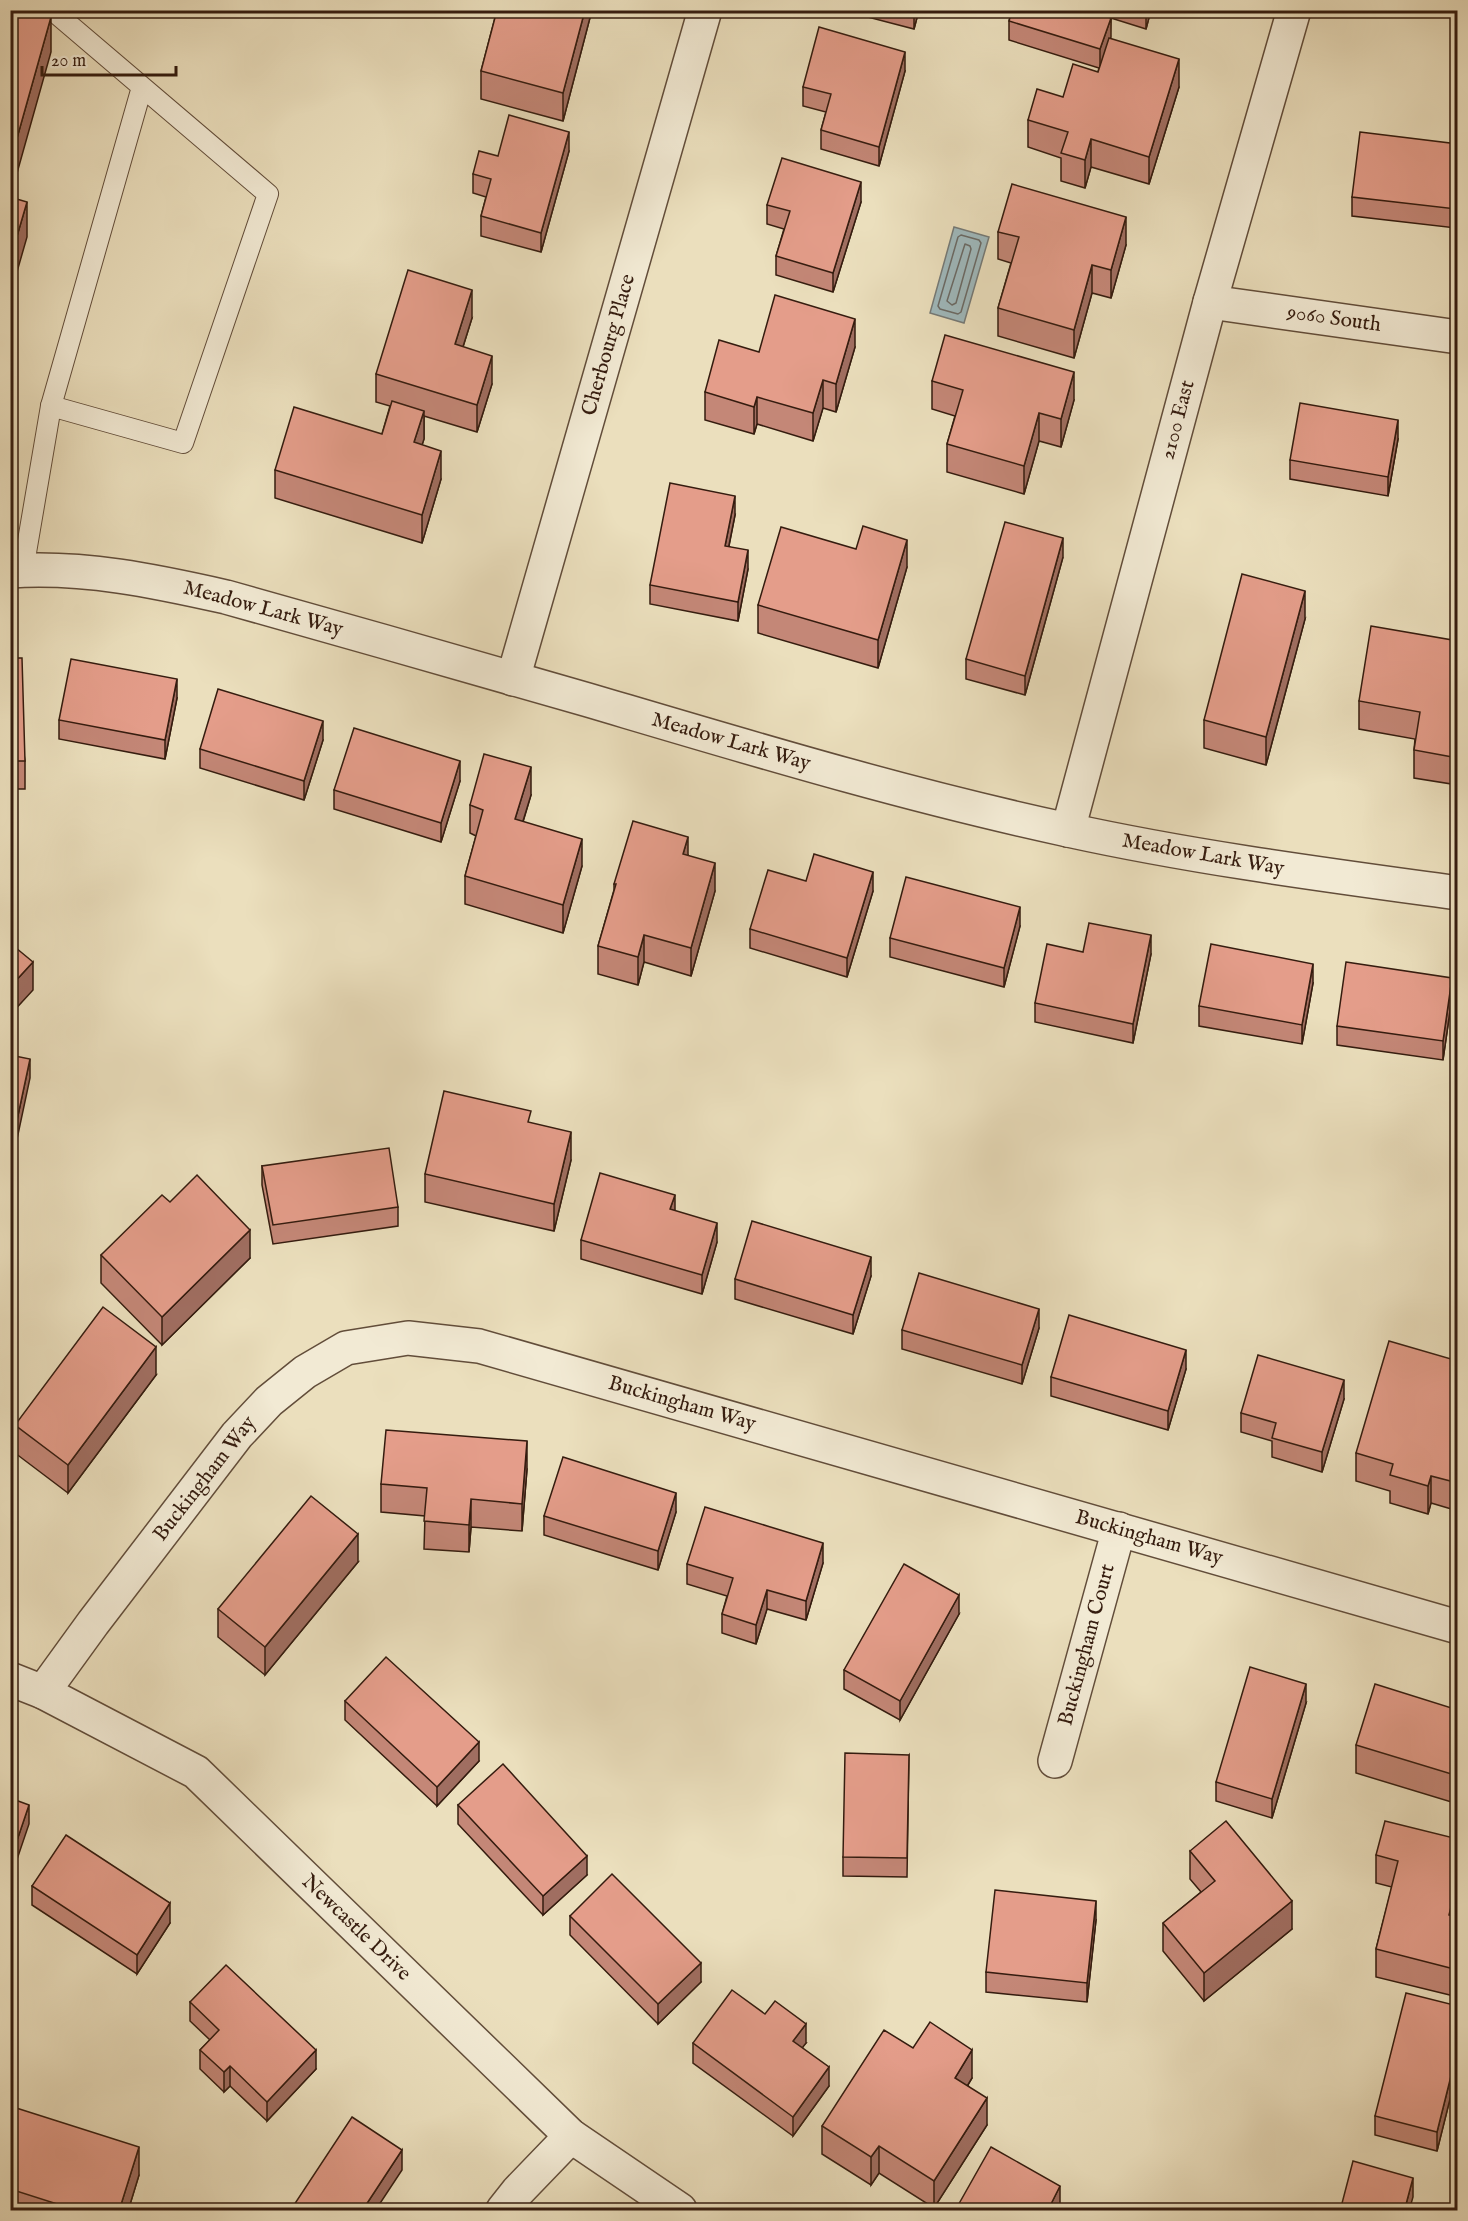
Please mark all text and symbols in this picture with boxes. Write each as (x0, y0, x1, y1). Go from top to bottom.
scale bar (42, 39, 176, 77)
text: 20 m (51, 50, 86, 73)
street label: Cherbourg Place (576, 271, 642, 419)
street label: 9060 South (1284, 299, 1383, 339)
street label: 2100 East (1154, 377, 1202, 463)
street label: Meadow Lark Way (180, 575, 346, 643)
street label: Meadow Lark Way (648, 706, 814, 778)
street label: Meadow Lark Way (1120, 827, 1287, 883)
street label: Buckingham Way (605, 1370, 760, 1438)
street label: Buckingham Way (148, 1410, 263, 1547)
street label: Buckingham Way (1072, 1504, 1227, 1572)
street label: Buckingham Court (1052, 1561, 1122, 1729)
street label: Newcastle Drive (295, 1869, 417, 1987)

